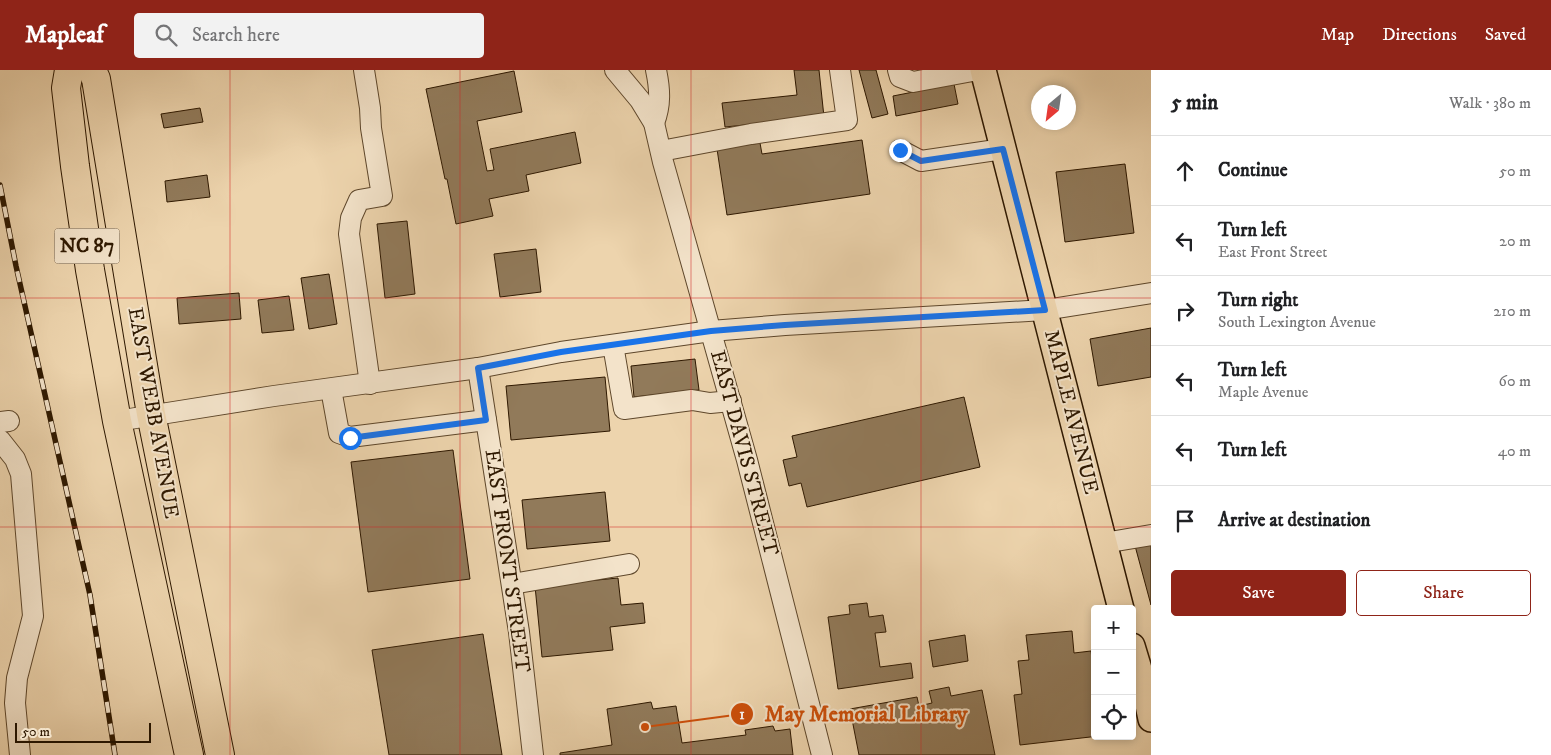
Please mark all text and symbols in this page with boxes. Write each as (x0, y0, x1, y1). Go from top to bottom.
search box (134, 13, 484, 58)
text: Mapleaf (25, 20, 104, 50)
icon: search (152, 21, 180, 49)
text: Search here (192, 24, 280, 47)
text: Map (1321, 24, 1354, 46)
text: Directions (1382, 24, 1457, 46)
text: Saved (1485, 24, 1526, 46)
north arrow (1031, 85, 1076, 130)
text: 5 min (1171, 90, 1218, 116)
text: Walk · 380 m (1449, 93, 1531, 113)
route end (889, 139, 912, 162)
icon: ahead (1171, 157, 1199, 185)
text: Continue (1218, 159, 1288, 182)
text: 50 m (1499, 161, 1531, 181)
text: Turn left (1218, 219, 1287, 242)
icon: left (1171, 227, 1199, 255)
road number: NC 87 (54, 228, 120, 264)
text: 20 m (1499, 231, 1531, 251)
text: East Front Street (1218, 242, 1327, 262)
text: Turn right (1218, 289, 1298, 312)
icon: right (1171, 297, 1199, 325)
text: 210 m (1493, 301, 1531, 321)
street label: EAST WEBB AVENUE (122, 305, 184, 521)
text: South Lexington Avenue (1218, 312, 1376, 332)
street label: MAPLE AVENUE (1038, 327, 1104, 497)
street label: EAST DAVIS STREET (704, 347, 784, 559)
text: Turn left (1218, 359, 1287, 382)
icon: left (1171, 367, 1199, 395)
text: 60 m (1499, 371, 1531, 391)
text: Maple Avenue (1218, 382, 1308, 402)
route start (339, 427, 362, 450)
icon: left (1171, 437, 1199, 465)
text: Turn left (1218, 439, 1287, 462)
text: 40 m (1498, 441, 1531, 461)
street label: EAST FRONT STREET (478, 448, 536, 674)
icon: arrive (1171, 507, 1199, 535)
text: Arrive at destination (1218, 509, 1370, 532)
button: Save (1171, 570, 1346, 616)
button: Share (1356, 570, 1531, 616)
map controls (1091, 605, 1136, 740)
button: + (1091, 605, 1136, 650)
button: − (1091, 650, 1136, 695)
callout: May Memorial Library (730, 695, 978, 732)
button: locate (1091, 695, 1136, 740)
text: May Memorial Library (765, 701, 968, 728)
text: 1 (739, 705, 745, 724)
scale bar (15, 720, 151, 743)
text: 50 m (22, 723, 50, 741)

